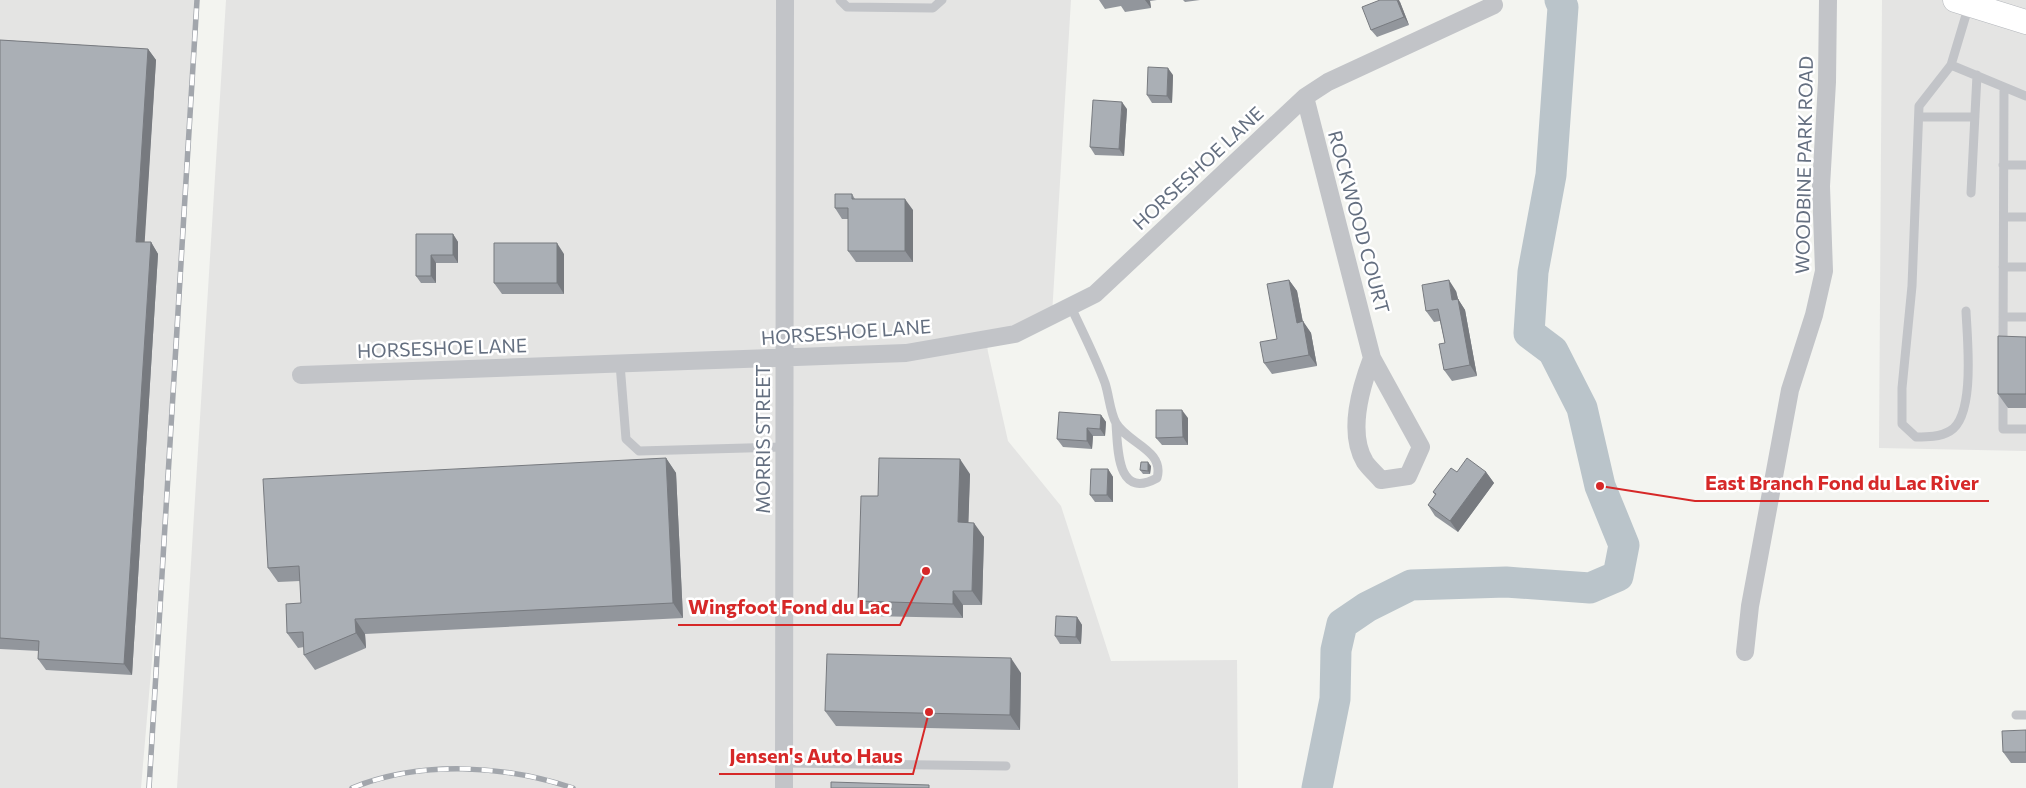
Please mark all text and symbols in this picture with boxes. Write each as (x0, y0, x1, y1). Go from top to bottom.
street label: WOODBINE PARK ROAD (1790, 56, 1817, 274)
street label: HORSESHOE LANE (1128, 101, 1268, 234)
street label: ROCKWOOD COURT (1324, 128, 1395, 316)
street label: HORSESHOE LANE (760, 314, 932, 349)
street label: HORSESHOE LANE (356, 333, 527, 362)
street label: MORRIS STREET (751, 364, 774, 514)
callout: East Branch Fond du Lac River (1695, 466, 1989, 501)
text: East Branch Fond du Lac River (1705, 470, 1979, 494)
callout: Wingfoot Fond du Lac (678, 590, 900, 625)
text: Wingfoot Fond du Lac (688, 594, 890, 618)
callout: Jensen's Auto Haus (719, 739, 913, 774)
text: Jensen's Auto Haus (729, 743, 903, 767)

